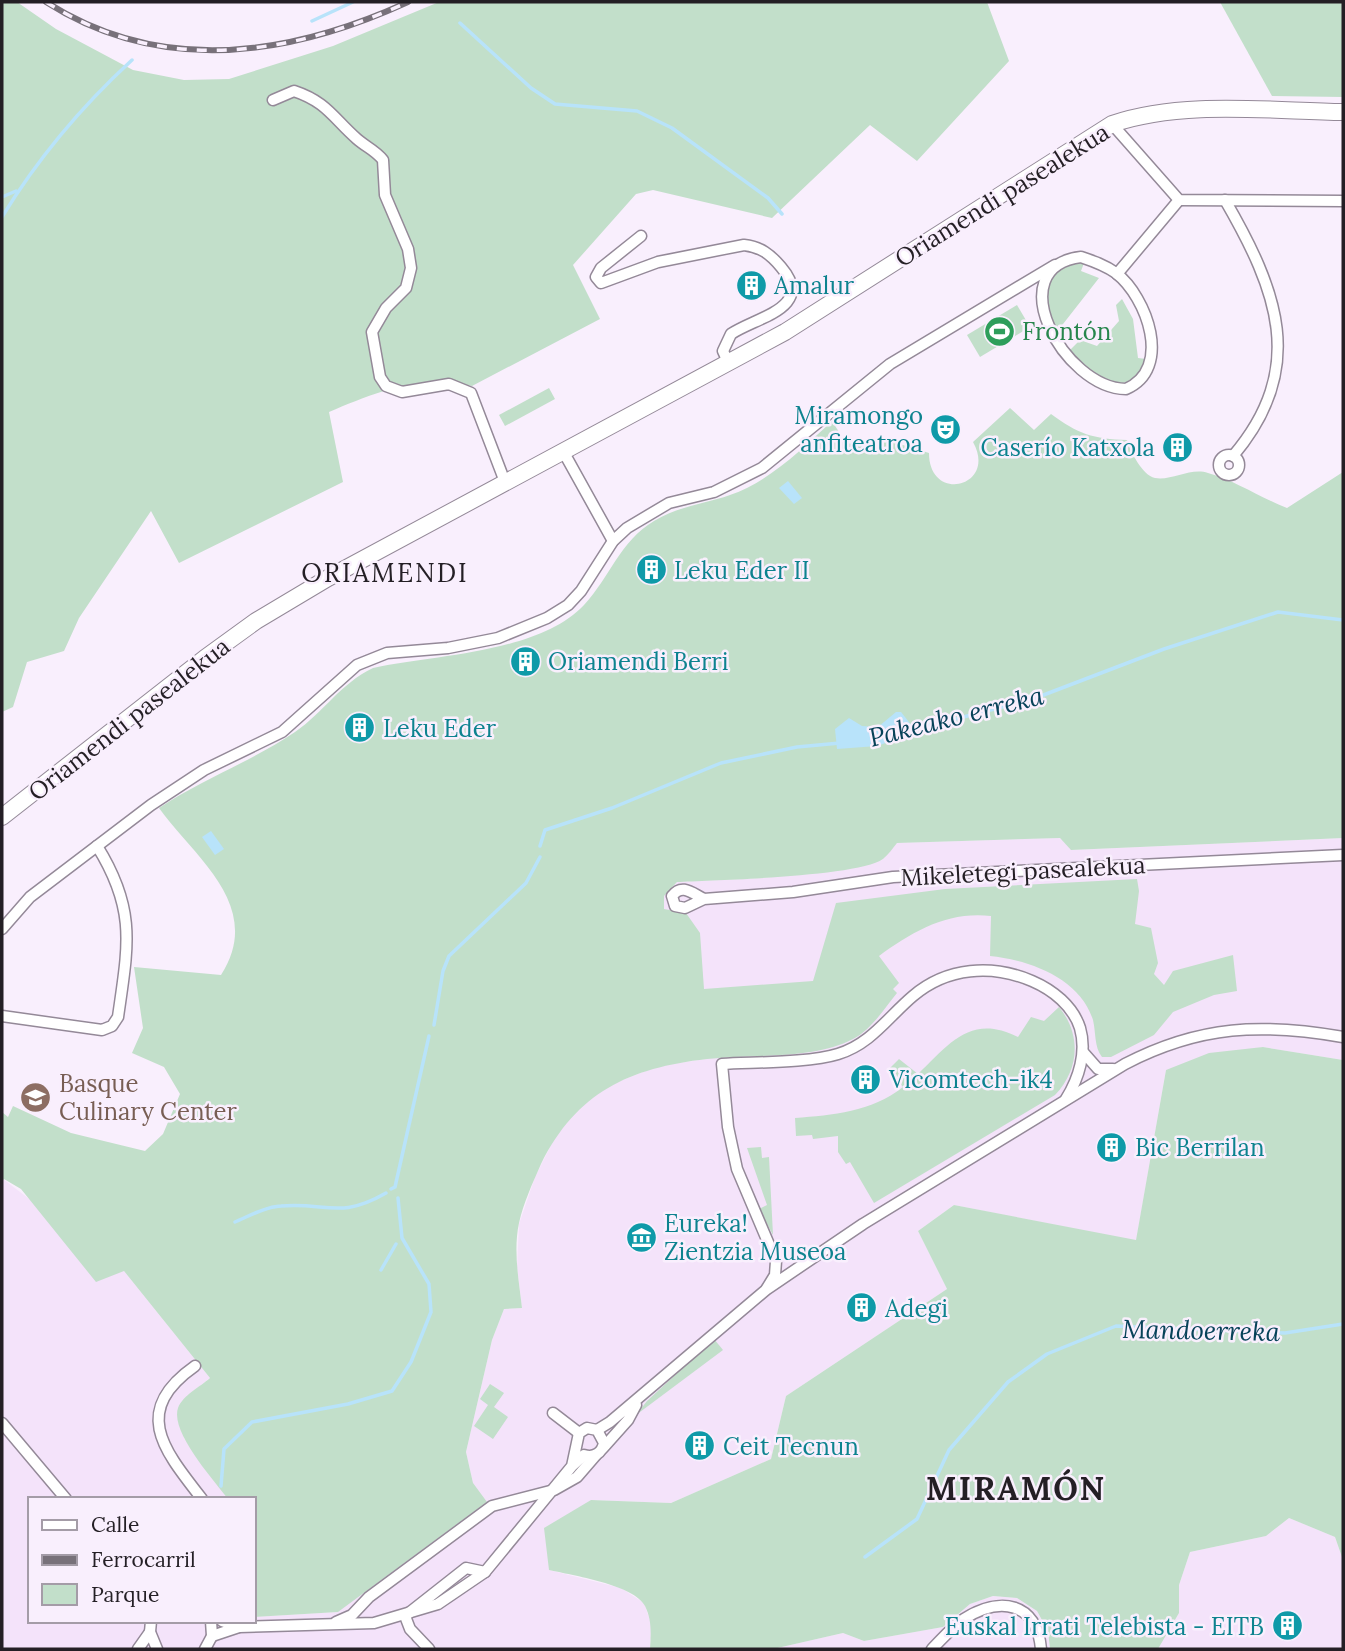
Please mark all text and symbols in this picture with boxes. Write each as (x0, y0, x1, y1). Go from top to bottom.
street label: Oriamendi pasealekua (889, 116, 1115, 274)
building icon: Amalur (734, 268, 768, 302)
place label: Amalur (773, 270, 855, 301)
sports icon: Frontón (982, 314, 1016, 348)
place label: Frontón (1022, 316, 1111, 347)
place label: Miramongo anfiteatroa (794, 400, 923, 459)
theatre icon: Miramongo anfiteatroa (929, 412, 963, 446)
building icon: Caserío Katxola (1161, 430, 1195, 464)
place label: Caserío Katxola (980, 432, 1155, 463)
building icon: Leku Eder II (634, 553, 668, 587)
place label: Leku Eder II (674, 555, 809, 586)
district label: ORIAMENDI (301, 556, 469, 589)
street label: Oriamendi pasealekua (22, 631, 236, 807)
building icon: Oriamendi Berri (508, 644, 542, 678)
place label: Oriamendi Berri (548, 646, 728, 677)
water label: Pakeako erreka (865, 678, 1048, 754)
building icon: Leku Eder (343, 711, 377, 745)
place label: Leku Eder (383, 713, 497, 744)
street label: Mikeletegi pasealekua (900, 849, 1146, 893)
building icon: Vicomtech-ik4 (849, 1062, 883, 1096)
place label: Vicomtech-ik4 (888, 1064, 1053, 1095)
place label: Basque Culinary Center (59, 1068, 238, 1127)
school or university icon: Basque Culinary Center (19, 1080, 53, 1114)
building icon: Bic Berrilan (1095, 1130, 1129, 1164)
place label: Bic Berrilan (1135, 1132, 1265, 1163)
place label: Eureka! Zientzia Museoa (664, 1208, 846, 1267)
museum icon: Eureka! Zientzia Museoa (624, 1220, 658, 1254)
building icon: Adegi (845, 1291, 879, 1325)
place label: Adegi (884, 1293, 948, 1324)
water label: Mandoerreka (1122, 1312, 1281, 1348)
building icon: Ceit Tecnun (683, 1429, 717, 1463)
place label: Ceit Tecnun (723, 1431, 859, 1462)
district label: MIRAMÓN (926, 1468, 1106, 1509)
legend (28, 1497, 256, 1623)
text: Calle (91, 1511, 139, 1538)
text: Ferrocarril (91, 1546, 196, 1573)
text: Parque (91, 1581, 159, 1608)
building icon: Euskal Irrati Telebista - EITB (1270, 1609, 1304, 1643)
place label: Euskal Irrati Telebista - EITB (945, 1611, 1264, 1642)

